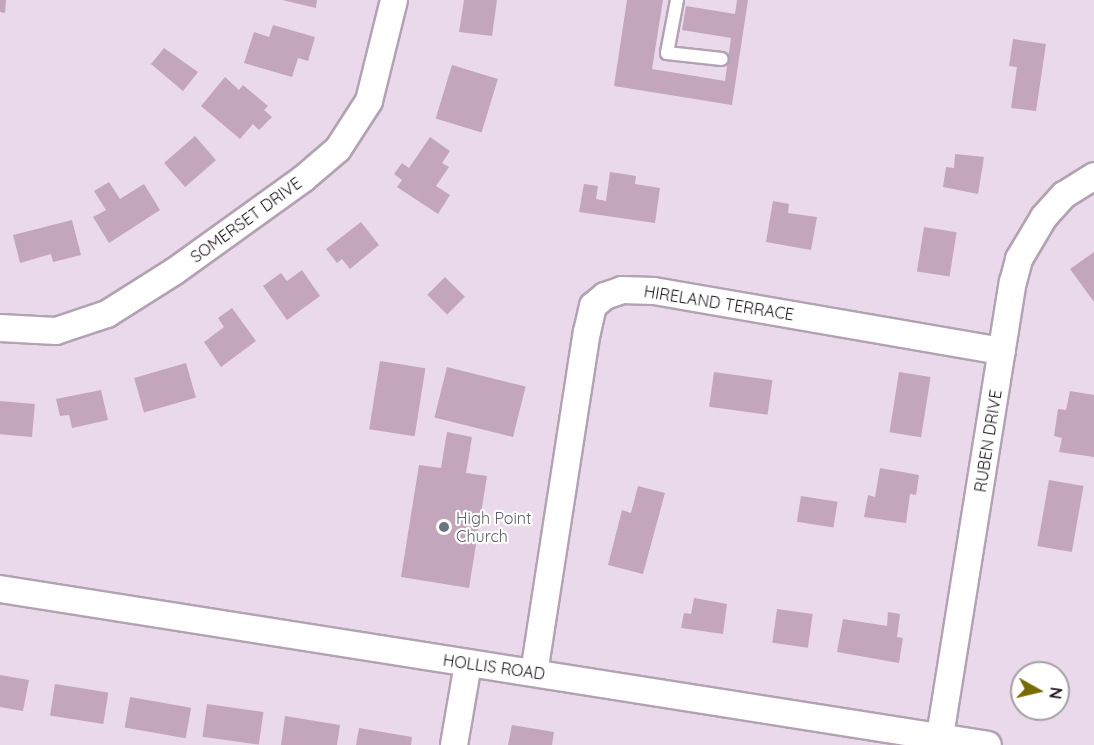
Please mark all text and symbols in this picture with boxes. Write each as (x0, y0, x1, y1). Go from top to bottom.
street label: SOMERSET DRIVE (187, 173, 305, 267)
street label: HIRELAND TERRACE (643, 282, 795, 324)
street label: RUBEN DRIVE (970, 388, 1006, 494)
place label: High Point Church (456, 508, 532, 546)
marker: High Point Church (437, 520, 451, 534)
street label: HOLLIS ROAD (442, 650, 546, 684)
north arrow (1010, 661, 1070, 721)
text: N (1045, 686, 1067, 700)

